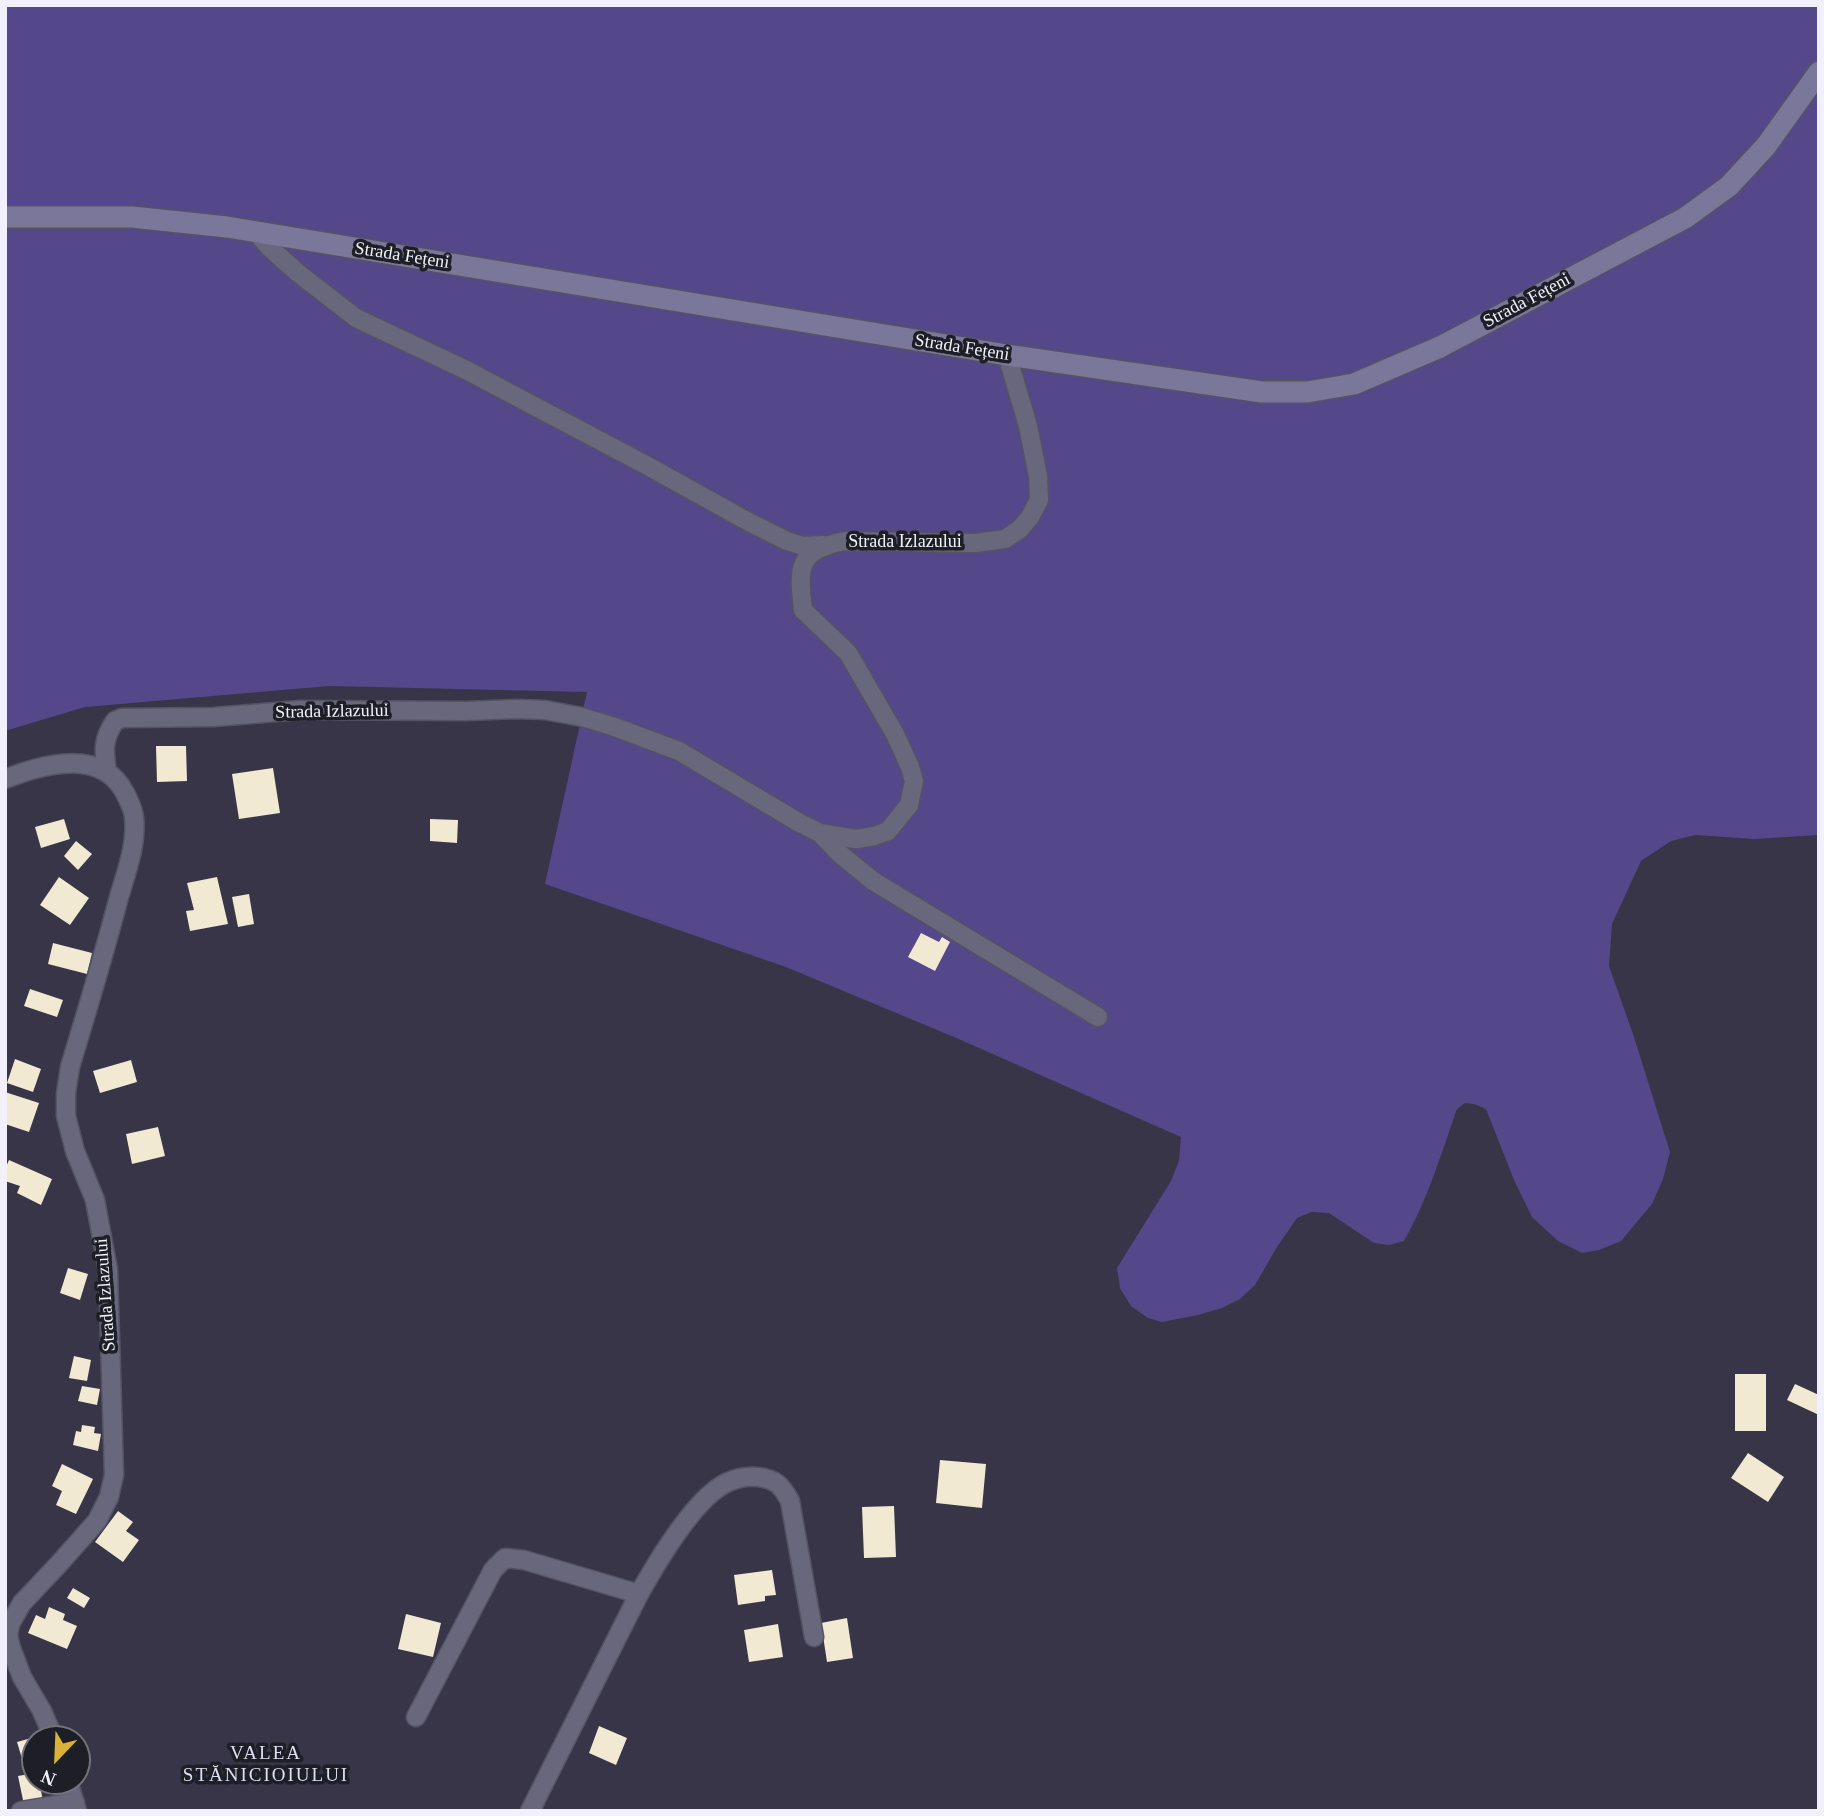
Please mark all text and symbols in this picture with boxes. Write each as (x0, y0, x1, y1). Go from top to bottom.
street label: Strada Fețeni (353, 238, 451, 274)
street label: Strada Fețeni (1480, 269, 1574, 333)
street label: Strada Fețeni (913, 330, 1011, 366)
street label: Strada Izlazului (848, 531, 962, 553)
street label: Strada Izlazului (275, 700, 389, 724)
street label: Strada Izlazului (91, 1238, 121, 1352)
north arrow (21, 1725, 91, 1795)
district label: VALEA STĂNICIOIULUI (184, 1743, 348, 1787)
text: N (38, 1766, 59, 1790)

